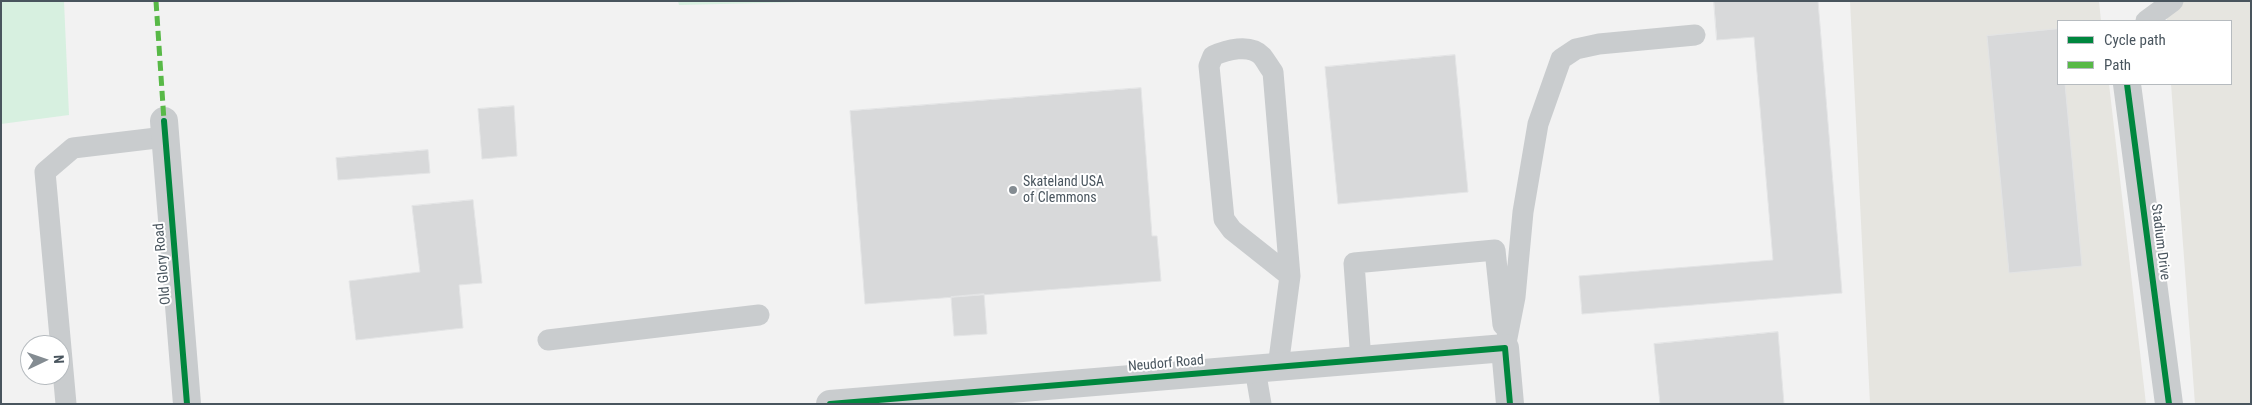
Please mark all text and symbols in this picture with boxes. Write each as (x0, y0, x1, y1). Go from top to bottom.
legend (2057, 20, 2232, 85)
text: Cycle path (2104, 31, 2166, 49)
text: Path (2104, 56, 2131, 74)
place label: Skateland USA of Clemmons (1023, 174, 1104, 206)
marker: Skateland USA of Clemmons (1007, 184, 1019, 196)
street label: Stadium Drive (2147, 203, 2173, 281)
street label: Old Glory Road (151, 223, 175, 305)
north arrow (20, 335, 70, 385)
street label: Neudorf Road (1127, 352, 1205, 376)
text: N (51, 355, 67, 364)

